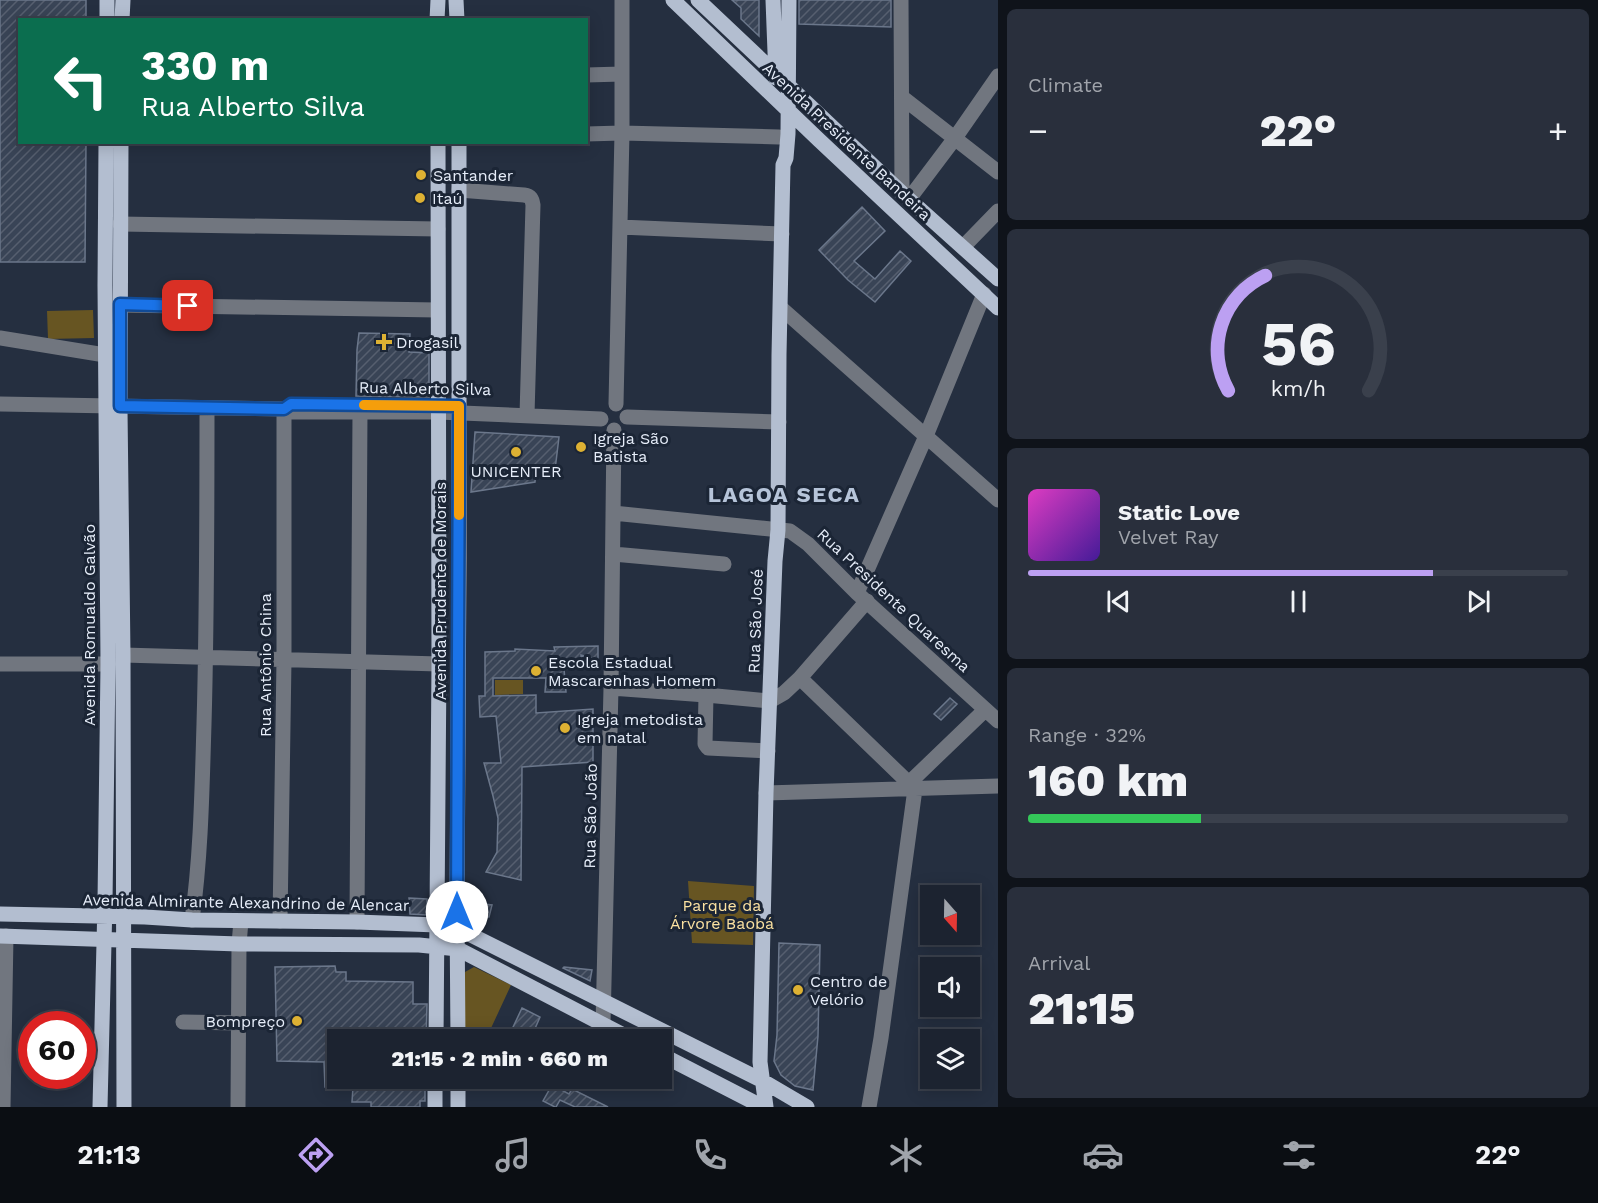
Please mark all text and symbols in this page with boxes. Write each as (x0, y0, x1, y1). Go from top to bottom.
text: 330 m (141, 41, 269, 90)
icon: left (42, 42, 120, 120)
street label: Avenida Presidente Bandeira (759, 59, 935, 224)
text: Climate (1028, 73, 1103, 97)
text: Rua Alberto Silva (141, 91, 365, 123)
text: 22° (1260, 104, 1336, 157)
text: − (1028, 111, 1048, 150)
text: + (1548, 111, 1568, 150)
place label: Santander (433, 166, 514, 185)
marker: Santander (414, 168, 428, 182)
place label: Itaú (432, 189, 462, 208)
marker: Itaú (413, 191, 427, 205)
pin (162, 280, 213, 331)
icon: arrive (171, 289, 204, 322)
text: 56 (1261, 307, 1335, 380)
place label: Drogasil (396, 333, 459, 352)
marker: Drogasil (377, 335, 391, 349)
text: km/h (1270, 376, 1326, 401)
street label: Rua Alberto Silva (359, 378, 491, 399)
place label: Igreja São Batista (593, 429, 669, 466)
marker: Igreja São Batista (574, 440, 588, 454)
marker: UNICENTER (509, 445, 523, 459)
place label: UNICENTER (470, 462, 562, 481)
street label: Avenida Prudente de Morais (431, 482, 450, 700)
district label: LAGOA SECA (708, 482, 860, 507)
text: Static Love (1118, 500, 1240, 525)
street label: Avenida Romualdo Galvão (80, 524, 99, 726)
street label: Rua Presidente Quaresma (813, 525, 974, 676)
text: Velvet Ray (1118, 525, 1219, 549)
street label: Rua São José (744, 568, 767, 674)
icon: previous (1102, 585, 1135, 618)
icon: pause (1282, 585, 1315, 618)
icon: next (1462, 585, 1495, 618)
street label: Rua Antônio China (256, 593, 275, 737)
place label: Escola Estadual Mascarenhas Homem (548, 653, 716, 690)
marker: Escola Estadual Mascarenhas Homem (529, 664, 543, 678)
place label: Igreja metodista em natal (577, 710, 703, 747)
marker: Igreja metodista em natal (558, 721, 572, 735)
text: Range · 32% (1028, 723, 1146, 747)
text: 160 km (1028, 754, 1188, 807)
street label: Rua São João (580, 763, 601, 869)
position arrow (425, 880, 489, 944)
north arrow (920, 885, 980, 945)
map controls (920, 885, 980, 1089)
street label: Avenida Almirante Alexandrino de Alencar (82, 890, 410, 915)
park label: Parque da Árvore Baobá (670, 896, 774, 933)
text: Arrival (1028, 951, 1090, 975)
button: sound (920, 957, 980, 1017)
place label: Centro de Velório (810, 972, 887, 1009)
text: 21:15 (1028, 982, 1135, 1035)
marker: Centro de Velório (791, 983, 805, 997)
speed limit sign: 60 (18, 1011, 96, 1089)
place label: Bompreço (206, 1012, 285, 1031)
marker: Bompreço (290, 1014, 304, 1028)
button: layers (920, 1029, 980, 1089)
text: 21:15 · 2 min · 660 m (391, 1046, 608, 1071)
icon: directions (295, 1134, 337, 1176)
icon: music (492, 1134, 534, 1176)
icon: phone (689, 1134, 731, 1176)
icon: climate (885, 1134, 927, 1176)
icon: car (1082, 1134, 1124, 1176)
icon: filters (1278, 1134, 1320, 1176)
text: 21:13 (77, 1139, 141, 1171)
text: 22° (1475, 1139, 1521, 1171)

